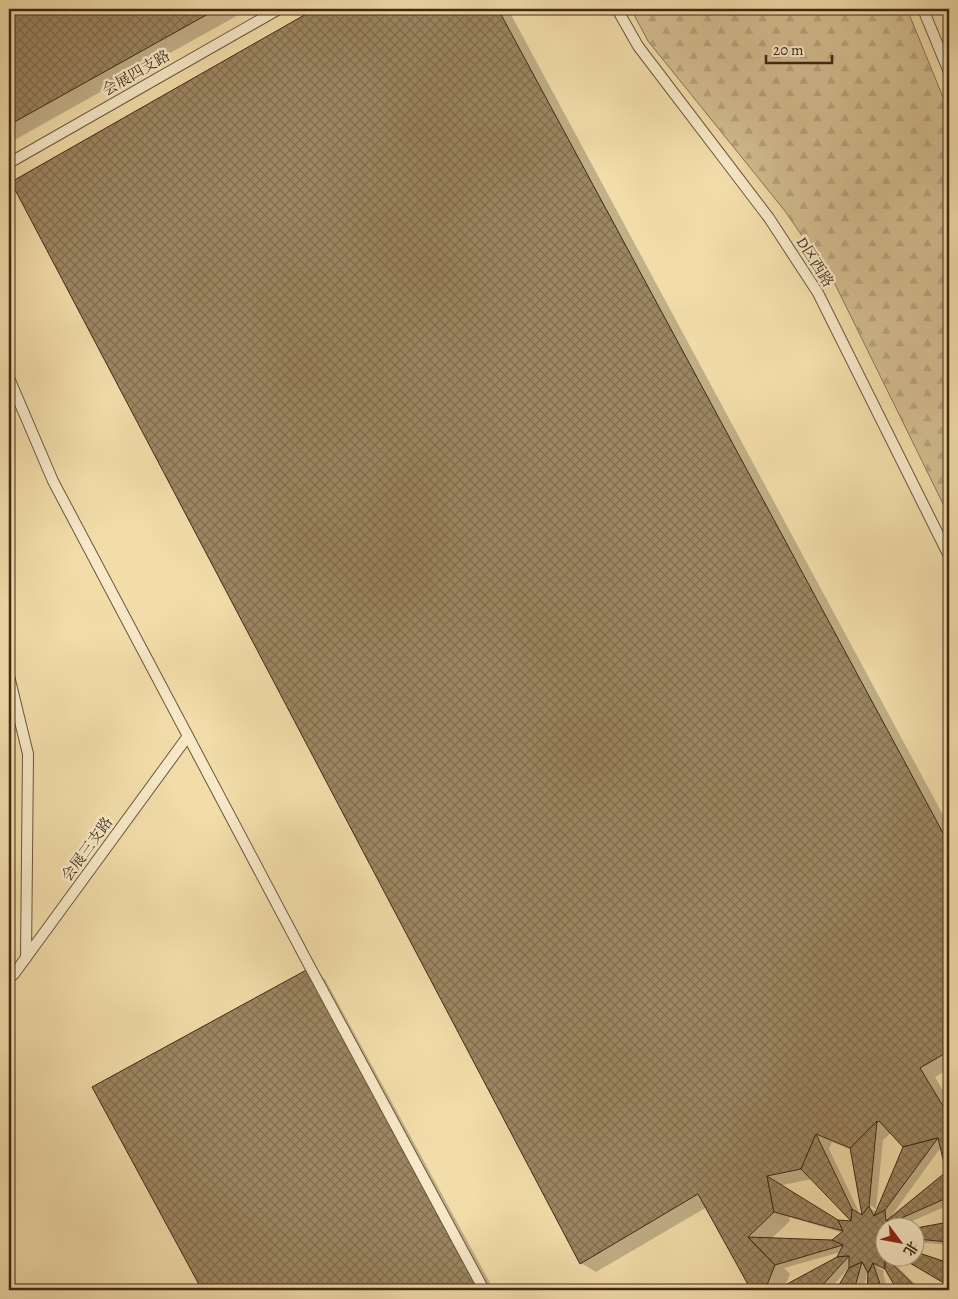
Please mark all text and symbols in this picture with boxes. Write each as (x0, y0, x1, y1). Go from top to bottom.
scale bar (766, 32, 832, 64)
text: 20 m (773, 40, 804, 60)
street label: 会展四支路 (99, 46, 173, 100)
street label: D区西路 (792, 233, 838, 291)
street label: 会展三支路 (57, 813, 117, 885)
north arrow (876, 1216, 926, 1266)
text: 北 (899, 1238, 922, 1260)

